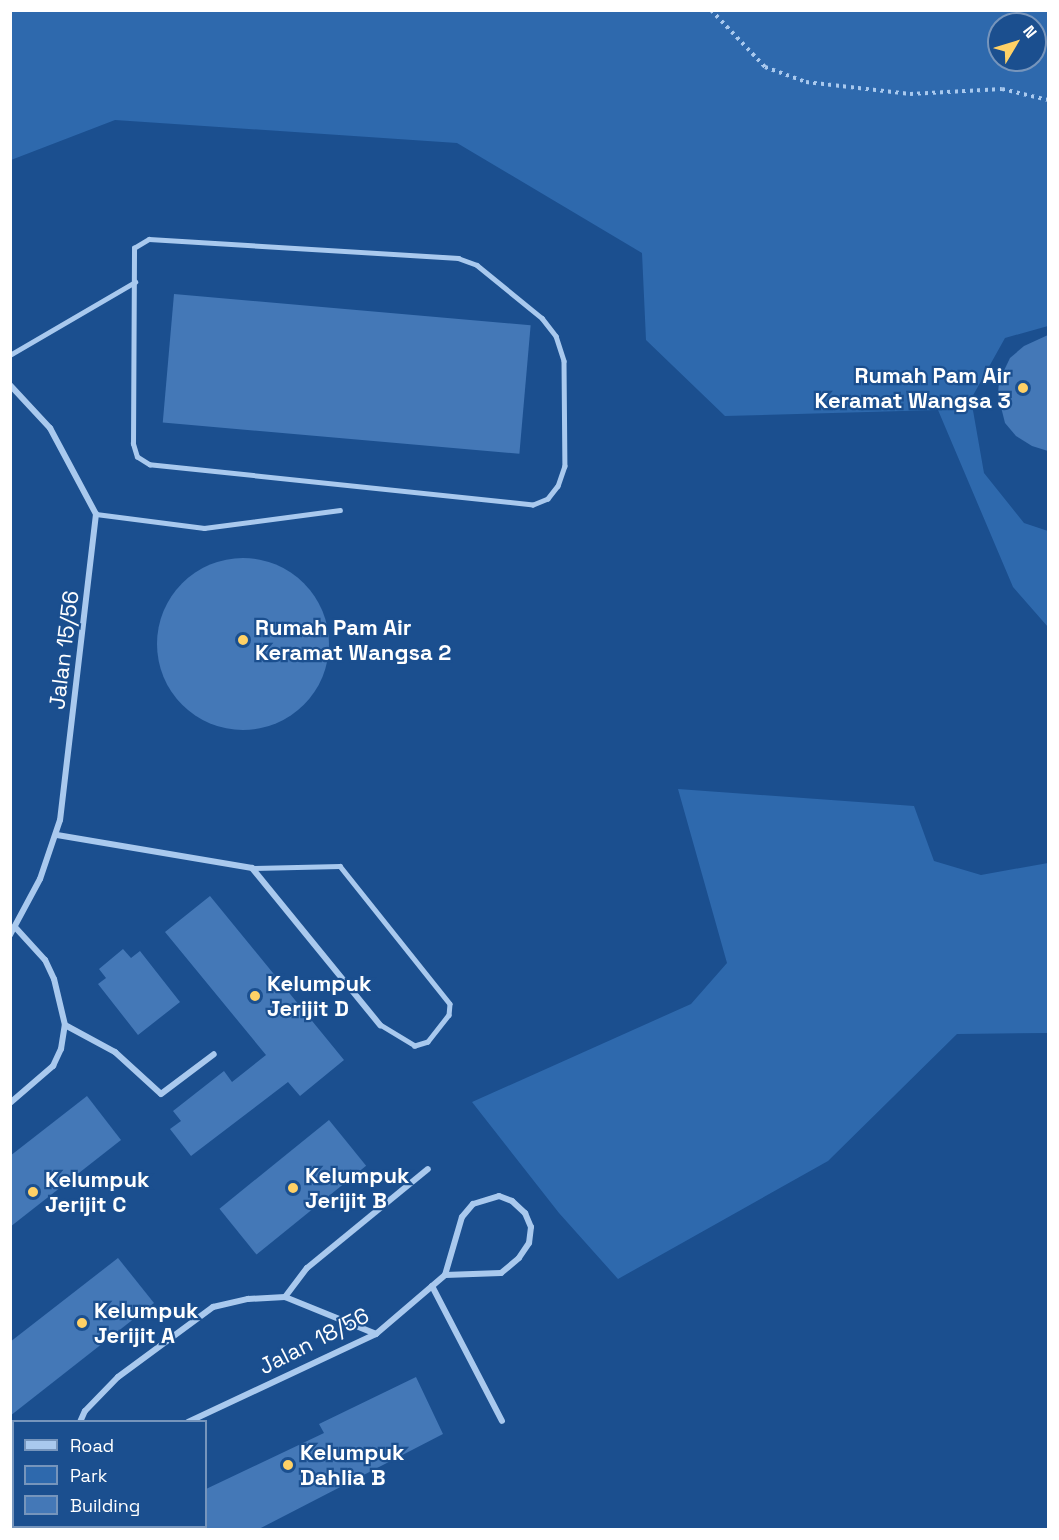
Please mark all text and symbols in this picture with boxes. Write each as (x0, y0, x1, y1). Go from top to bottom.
north arrow (987, 12, 1047, 72)
text: N (1018, 21, 1042, 43)
place label: Rumah Pam Air Keramat Wangsa 3 (814, 362, 1011, 414)
marker: Rumah Pam Air Keramat Wangsa 3 (1016, 381, 1030, 395)
street label: Jalan 15/56 (44, 589, 84, 711)
place label: Rumah Pam Air Keramat Wangsa 2 (255, 614, 451, 666)
marker: Rumah Pam Air Keramat Wangsa 2 (236, 633, 250, 647)
place label: Kelumpuk Jerijit D (267, 970, 371, 1022)
marker: Kelumpuk Jerijit D (248, 989, 262, 1003)
place label: Kelumpuk Jerijit B (305, 1162, 409, 1214)
place label: Kelumpuk Jerijit C (45, 1166, 149, 1218)
marker: Kelumpuk Jerijit B (286, 1181, 300, 1195)
marker: Kelumpuk Jerijit C (26, 1185, 40, 1199)
place label: Kelumpuk Jerijit A (94, 1297, 198, 1348)
street label: Jalan 18/56 (255, 1302, 373, 1380)
marker: Kelumpuk Jerijit A (75, 1316, 89, 1330)
legend (12, 1420, 207, 1528)
text: Road (70, 1434, 114, 1457)
place label: Kelumpuk Dahlia B (300, 1439, 404, 1490)
marker: Kelumpuk Dahlia B (281, 1458, 295, 1472)
text: Park (70, 1464, 107, 1487)
text: Building (70, 1494, 140, 1517)

